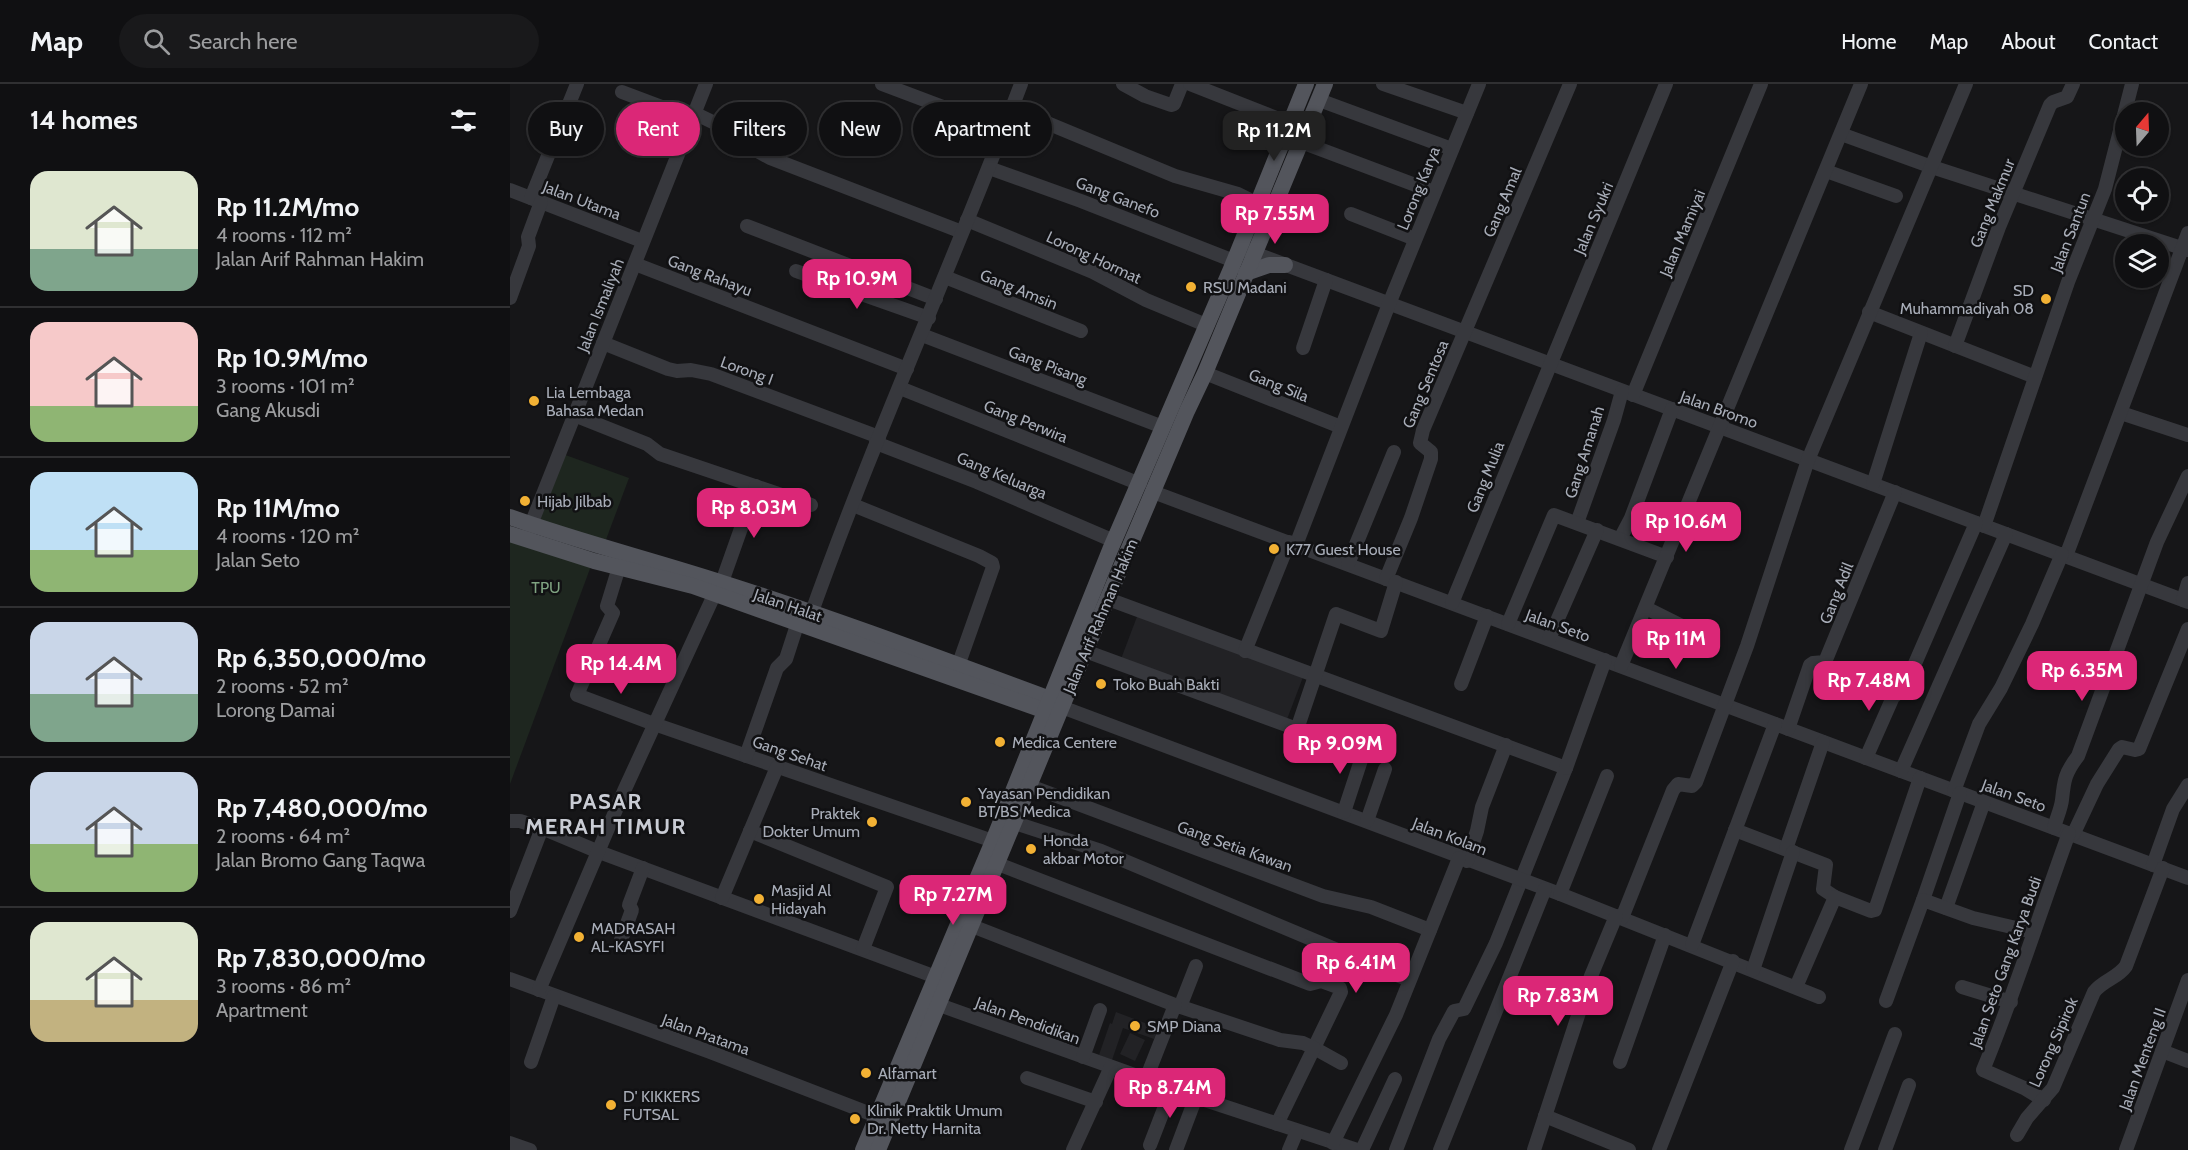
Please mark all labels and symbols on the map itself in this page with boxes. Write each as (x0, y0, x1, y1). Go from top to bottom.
north arrow (2115, 102, 2169, 156)
pin: Rp 11.2M (1212, 111, 1336, 162)
street label: Lorong Karya (1393, 143, 1444, 233)
street label: Gang Makmur (1966, 155, 2019, 250)
street label: Gang Amal (1479, 164, 1526, 240)
street label: Gang Ganefo (1073, 173, 1163, 222)
street label: Jalan Utama (539, 177, 624, 224)
street label: Jalan Syukri (1569, 179, 1617, 258)
street label: Jalan Mamiyai (1655, 187, 1709, 280)
street label: Jalan Santun (2046, 189, 2094, 276)
pin: Rp 7.55M (1213, 194, 1337, 245)
street label: Lorong Hormat (1043, 227, 1145, 288)
street label: Gang Rahayu (665, 251, 755, 300)
street label: Jalan Ismaliyah (573, 256, 628, 356)
pin: Rp 10.9M (795, 259, 919, 310)
street label: Gang Amsin (977, 265, 1060, 314)
place label: RSU Madani (1203, 278, 1287, 297)
marker: RSU Madani (1184, 280, 1198, 294)
place label: SD Muhammadiyah 08 (1900, 281, 2034, 318)
marker: SD Muhammadiyah 08 (2039, 292, 2053, 306)
street label: Gang Sentosa (1398, 337, 1453, 431)
street label: Gang Pisang (1006, 342, 1091, 390)
street label: Lorong I (718, 352, 776, 389)
street label: Gang Sila (1246, 365, 1312, 406)
place label: Lia Lembaga Bahasa Medan (546, 383, 644, 420)
street label: Jalan Bromo (1676, 386, 1761, 432)
marker: Lia Lembaga Bahasa Medan (527, 394, 541, 408)
street label: Gang Perwira (981, 396, 1071, 447)
street label: Gang Amanah (1561, 404, 1608, 501)
street label: Gang Mulia (1463, 439, 1508, 516)
street label: Gang Keluarga (954, 448, 1050, 503)
pin: Rp 8.03M (692, 488, 816, 539)
place label: Hijab Jilbab (537, 492, 612, 511)
marker: Hijab Jilbab (518, 494, 532, 508)
pin: Rp 10.6M (1624, 502, 1748, 553)
street label: Jalan Arif Rahman Hakim (1059, 536, 1142, 697)
place label: K77 Guest House (1286, 540, 1401, 559)
marker: K77 Guest House (1267, 542, 1281, 556)
street label: Gang Adil (1816, 559, 1857, 627)
park label: TPU (531, 578, 561, 597)
street label: Jalan Halat (750, 585, 825, 626)
street label: Jalan Seto (1522, 605, 1593, 646)
pin: Rp 11M (1627, 619, 1725, 670)
pin: Rp 14.4M (559, 644, 683, 695)
pin: Rp 6.35M (2020, 651, 2144, 702)
pin: Rp 7.48M (1807, 661, 1931, 712)
place label: Toko Buah Bakti (1113, 675, 1219, 694)
marker: Toko Buah Bakti (1094, 677, 1108, 691)
pin: Rp 9.09M (1278, 724, 1402, 775)
street label: Gang Sehat (750, 732, 830, 775)
place label: Medica Centere (1012, 733, 1117, 752)
marker: Medica Centere (993, 735, 1007, 749)
street label: Jalan Seto (1978, 775, 2049, 816)
place label: Yayasan Pendidikan BT/BS Medica (977, 784, 1110, 821)
district label: PASAR MERAH TIMUR (525, 788, 687, 840)
marker: Yayasan Pendidikan BT/BS Medica (959, 795, 973, 809)
place label: Praktek Dokter Umum (763, 804, 861, 841)
street label: Jalan Kolam (1409, 813, 1490, 859)
marker: Praktek Dokter Umum (865, 815, 879, 829)
street label: Gang Setia Kawan (1175, 817, 1295, 876)
place label: Honda akbar Motor (1043, 831, 1125, 868)
marker: Honda akbar Motor (1024, 842, 1038, 856)
street label: Jalan Seto Gang Karya Budi (1965, 874, 2045, 1051)
pin: Rp 7.27M (891, 875, 1015, 926)
place label: Masjid Al Hidayah (771, 881, 831, 918)
marker: Masjid Al Hidayah (752, 892, 766, 906)
place label: MADRASAH AL-KASYFI (591, 919, 675, 956)
marker: MADRASAH AL-KASYFI (572, 930, 586, 944)
pin: Rp 6.41M (1294, 943, 1418, 994)
pin: Rp 7.83M (1496, 976, 1620, 1027)
street label: Jalan Pendidikan (972, 992, 1083, 1048)
street label: Lorong Sipirok (2025, 993, 2082, 1090)
street label: Jalan Menteng II (2115, 1005, 2170, 1114)
street label: Jalan Pratama (658, 1009, 753, 1059)
place label: SMP Diana (1147, 1017, 1222, 1036)
marker: SMP Diana (1128, 1019, 1142, 1033)
place label: Alfamart (878, 1064, 937, 1083)
marker: Alfamart (859, 1066, 873, 1080)
pin: Rp 8.74M (1108, 1068, 1232, 1119)
place label: D' KIKKERS FUTSAL (623, 1087, 700, 1124)
marker: D' KIKKERS FUTSAL (604, 1098, 618, 1112)
place label: Klinik Praktik Umum Dr. Netty Harnita (867, 1101, 1002, 1138)
marker: Klinik Praktik Umum Dr. Netty Harnita (848, 1112, 862, 1126)

